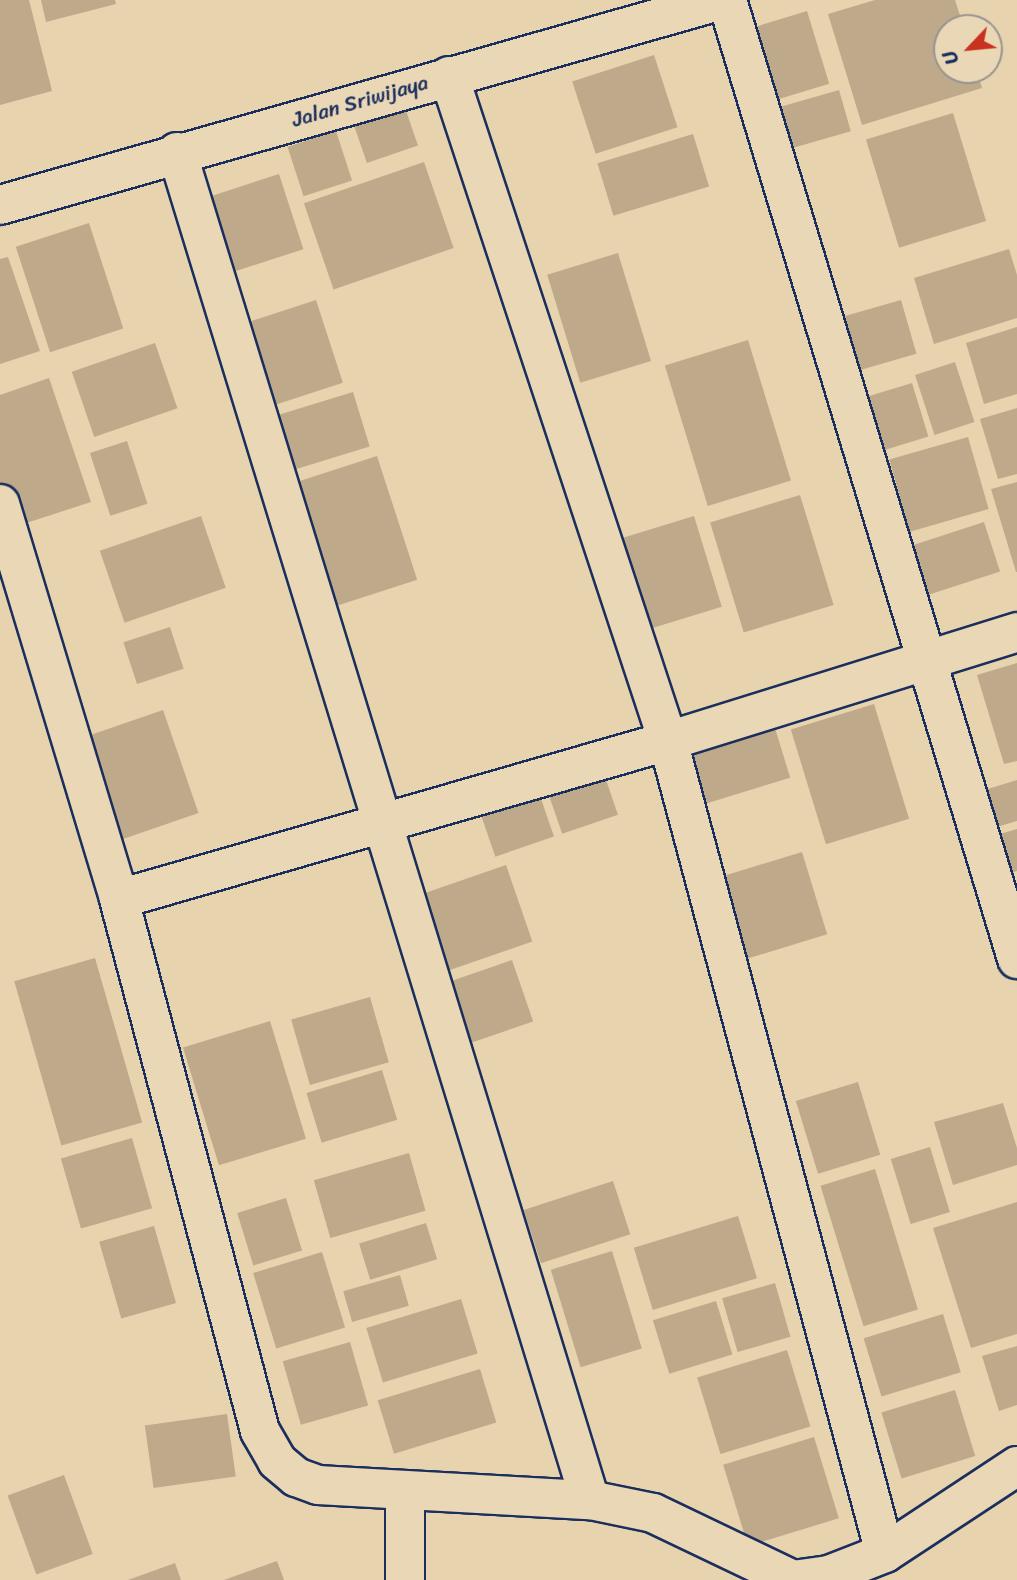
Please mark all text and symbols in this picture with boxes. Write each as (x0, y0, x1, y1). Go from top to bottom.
north arrow (933, 14, 1003, 84)
text: U (933, 45, 968, 70)
street label: Jalan Sriwijaya (289, 70, 431, 132)

